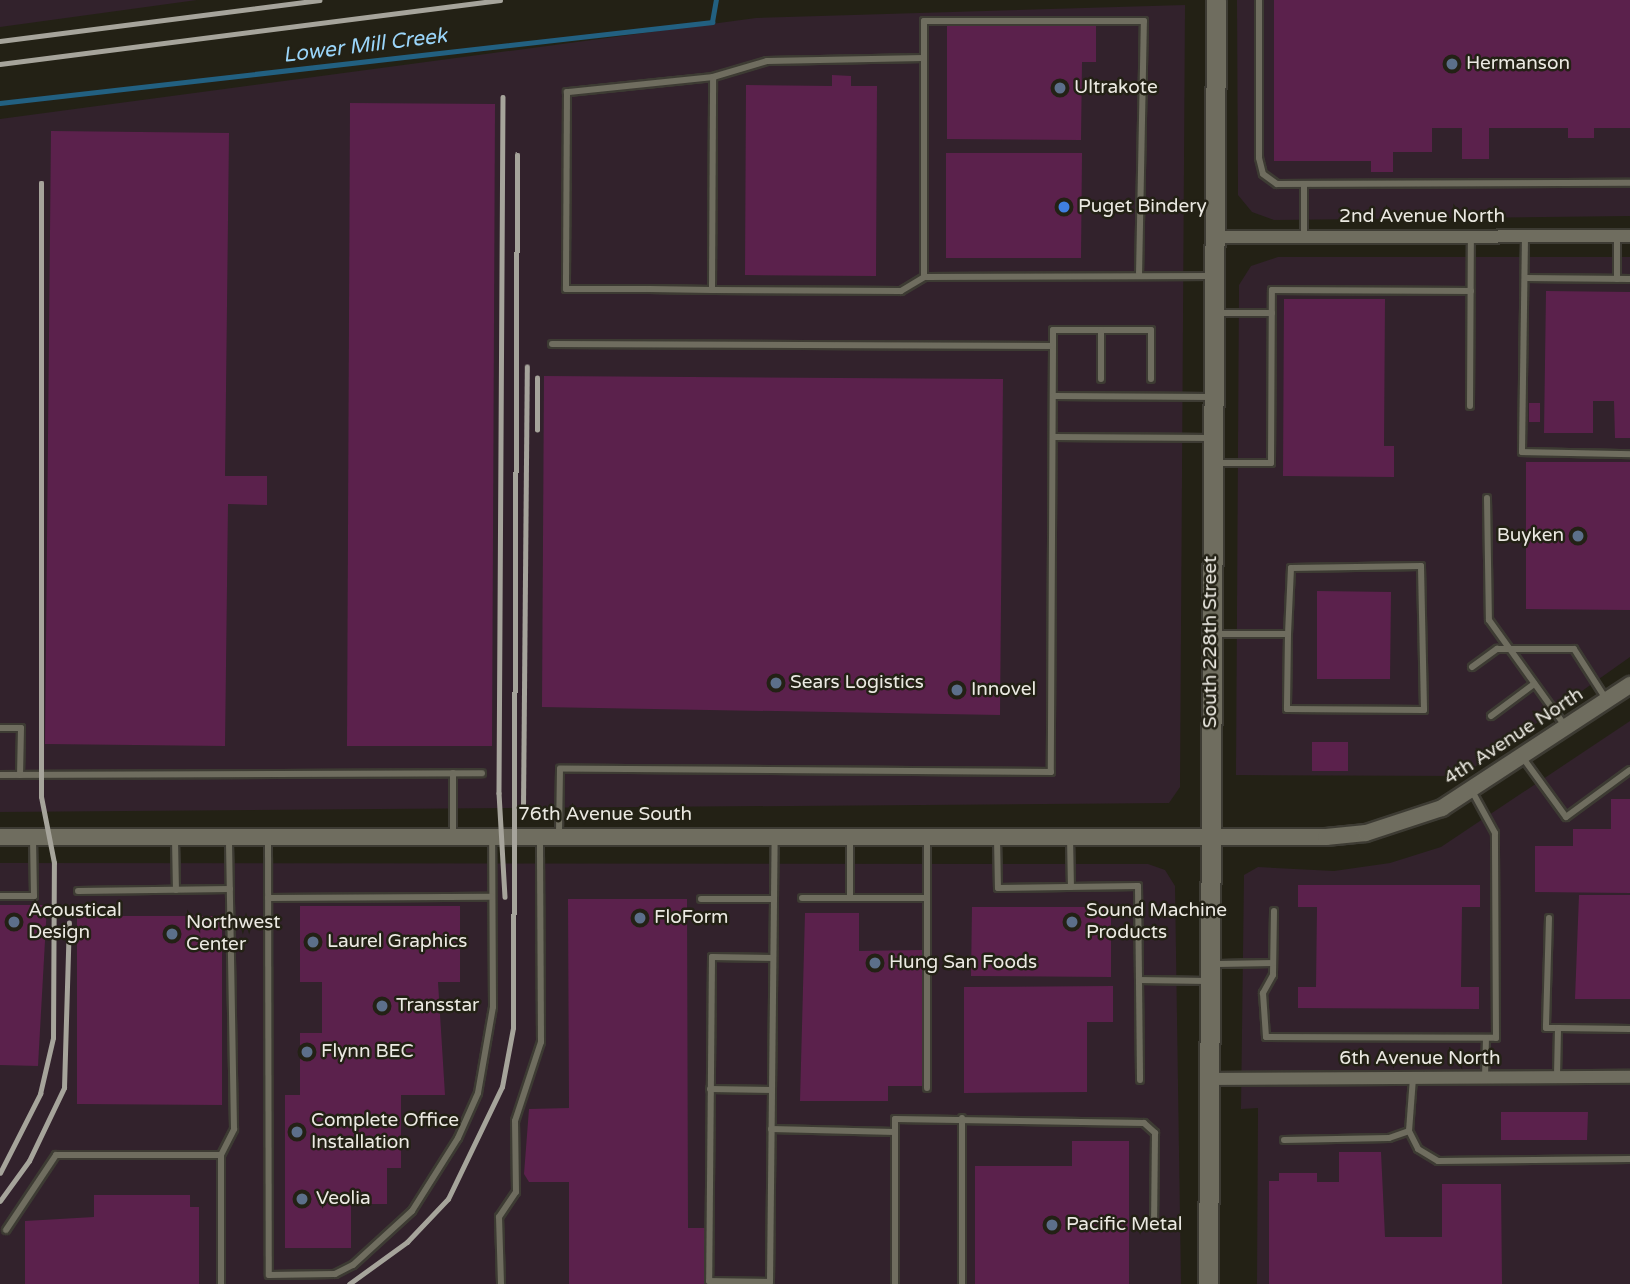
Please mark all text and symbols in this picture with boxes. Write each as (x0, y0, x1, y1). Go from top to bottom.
water label: Lower Mill Creek (281, 23, 449, 69)
place label: Hermanson (1466, 53, 1570, 75)
marker: Hermanson (1444, 56, 1460, 72)
place label: Ultrakote (1074, 77, 1158, 99)
marker: Ultrakote (1052, 80, 1068, 96)
place label: Puget Bindery (1078, 196, 1207, 218)
marker: Puget Bindery (1056, 199, 1072, 215)
street label: 2nd Avenue North (1339, 206, 1505, 228)
place label: Buyken (1497, 525, 1564, 547)
marker: Buyken (1570, 528, 1586, 544)
street label: South 228th Street (1200, 556, 1222, 728)
place label: Sears Logistics (790, 672, 924, 694)
marker: Sears Logistics (768, 675, 784, 691)
place label: Innovel (971, 679, 1036, 701)
marker: Innovel (949, 682, 965, 698)
street label: 4th Avenue North (1440, 684, 1588, 790)
street label: 76th Avenue South (518, 804, 692, 826)
place label: Acoustical Design (28, 900, 122, 944)
place label: Sound Machine Products (1086, 900, 1227, 944)
place label: FloForm (654, 907, 728, 929)
marker: FloForm (632, 910, 648, 926)
place label: Northwest Center (186, 912, 280, 956)
marker: Acoustical Design (6, 914, 22, 930)
marker: Sound Machine Products (1064, 914, 1080, 930)
marker: Northwest Center (164, 926, 180, 942)
place label: Laurel Graphics (327, 931, 467, 953)
marker: Laurel Graphics (305, 934, 321, 950)
place label: Hung San Foods (889, 952, 1037, 974)
marker: Hung San Foods (867, 955, 883, 971)
place label: Transstar (396, 995, 479, 1017)
marker: Transstar (374, 998, 390, 1014)
place label: Flynn BEC (321, 1041, 414, 1063)
marker: Flynn BEC (299, 1044, 315, 1060)
street label: 6th Avenue North (1339, 1048, 1501, 1070)
place label: Complete Office Installation (311, 1110, 459, 1154)
marker: Complete Office Installation (289, 1124, 305, 1140)
place label: Veolia (316, 1188, 371, 1210)
marker: Veolia (294, 1191, 310, 1207)
place label: Pacific Metal (1066, 1214, 1182, 1236)
marker: Pacific Metal (1044, 1217, 1060, 1233)

